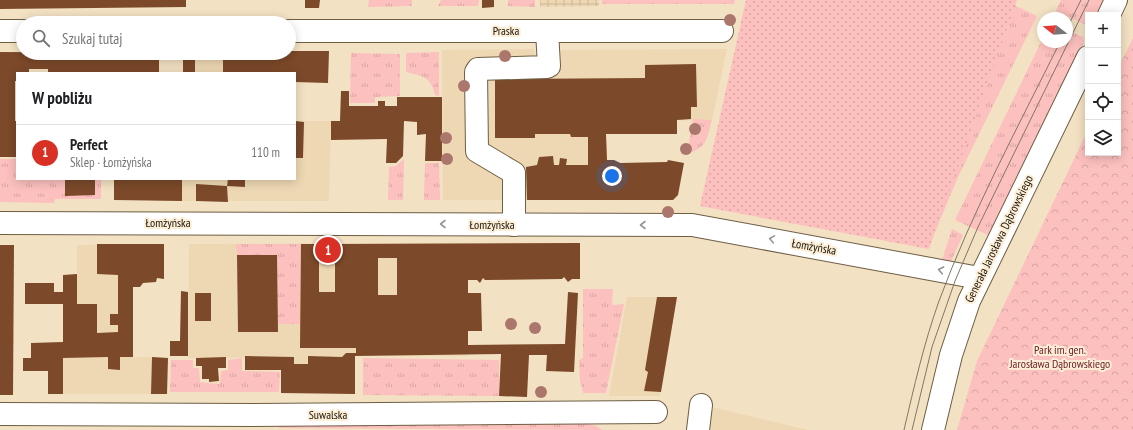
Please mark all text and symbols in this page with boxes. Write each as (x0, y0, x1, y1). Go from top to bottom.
north arrow (1037, 12, 1073, 48)
map controls (1085, 12, 1121, 156)
button: + (1085, 12, 1121, 48)
search box (16, 16, 296, 60)
street label: Praska (493, 23, 520, 38)
icon: search (30, 27, 52, 49)
text: Szukaj tutaj (62, 29, 123, 48)
button: − (1085, 48, 1121, 84)
button: locate (1085, 84, 1121, 120)
text: W pobliżu (32, 87, 92, 109)
button: layers (1085, 120, 1121, 156)
text: Perfect (70, 135, 108, 154)
text: 1 (42, 144, 48, 161)
text: 110 m (251, 144, 280, 161)
text: Sklep · Łomżyńska (70, 154, 152, 171)
your location (602, 166, 622, 186)
street label: Generała Jarosława Dąbrowskiego (961, 173, 1036, 305)
street label: Łomżyńska (145, 215, 191, 230)
street label: Łomżyńska (469, 217, 515, 232)
one-way arrow (440, 220, 446, 228)
one-way arrow (640, 221, 646, 229)
pin: 1 (315, 235, 341, 265)
street label: Łomżyńska (791, 235, 838, 258)
one-way arrow (769, 236, 775, 244)
one-way arrow (938, 266, 944, 274)
park label: Park im. gen. Jarosława Dąbrowskiego (1009, 342, 1110, 371)
street label: Suwalska (309, 407, 347, 422)

